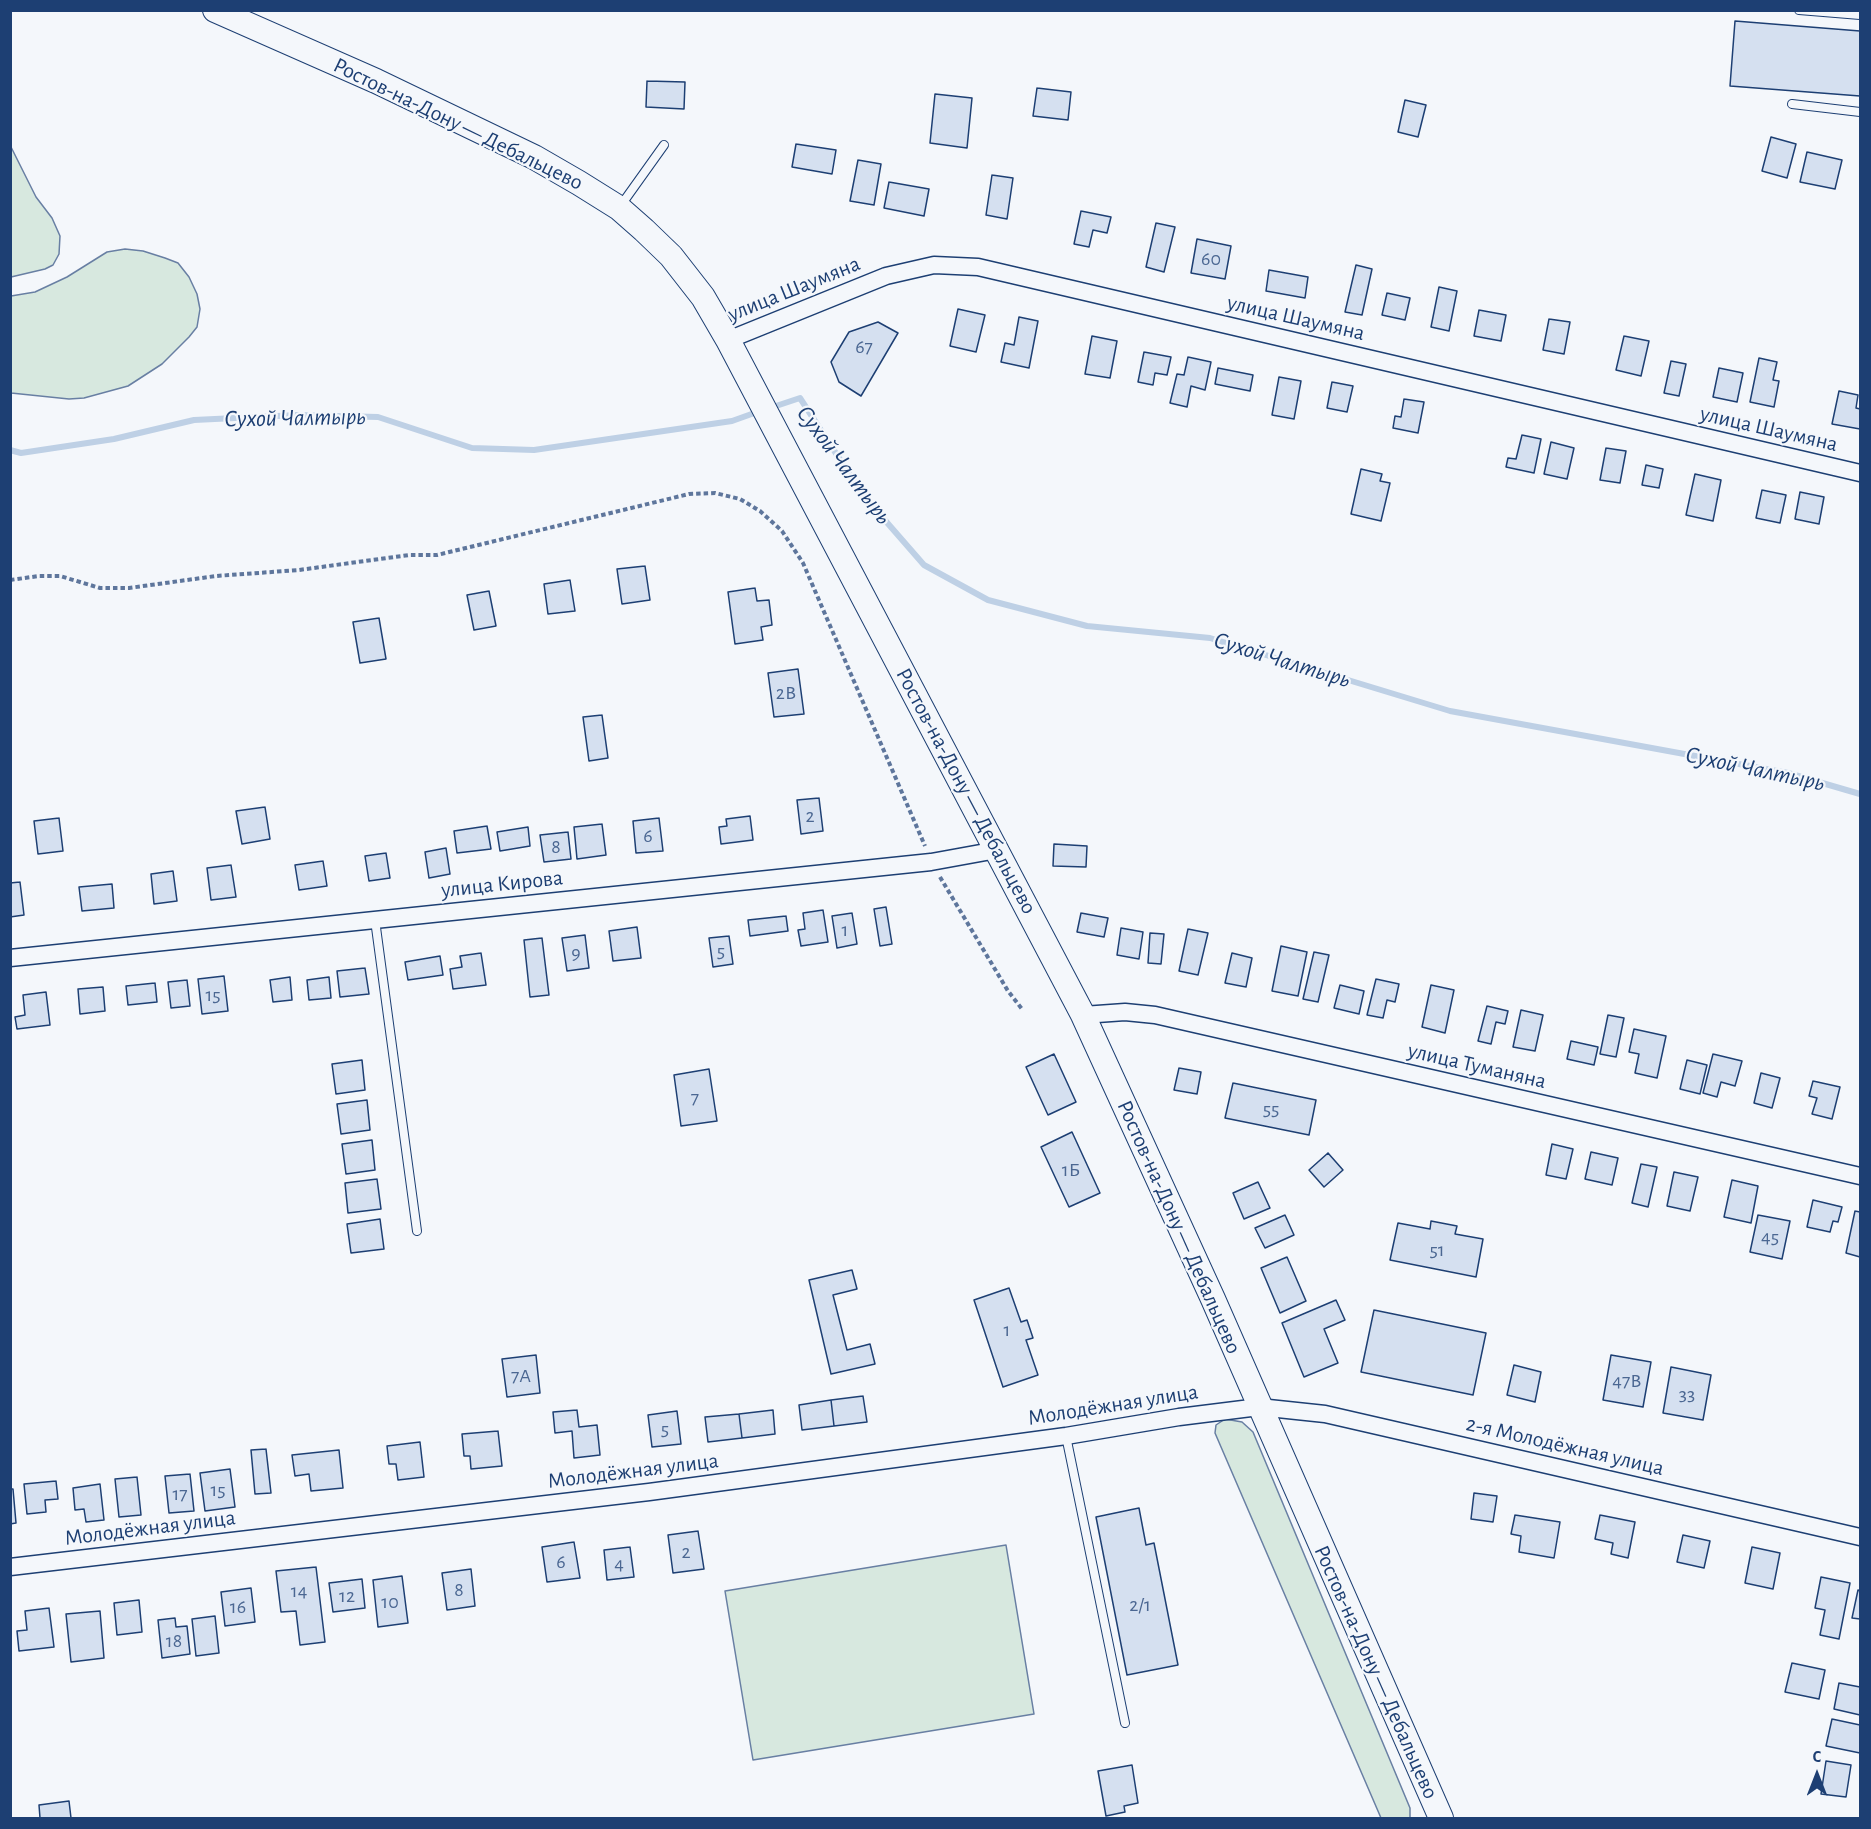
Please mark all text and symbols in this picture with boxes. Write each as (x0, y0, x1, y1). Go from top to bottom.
street label: Ростов-на-Дону — Дебальцево (329, 52, 587, 196)
house number: 60 (1201, 247, 1221, 271)
street label: улица Шаумяна (724, 250, 864, 328)
street label: улица Шаумяна (1225, 289, 1367, 347)
house number: 67 (855, 335, 873, 359)
water label: Сухой Чалтырь (790, 400, 898, 530)
street label: улица Шаумяна (1698, 400, 1840, 458)
water label: Сухой Чалтырь (224, 402, 366, 434)
water label: Сухой Чалтырь (1210, 626, 1354, 694)
street label: Ростов-на-Дону — Дебальцево (890, 664, 1042, 918)
house number: 2В (776, 681, 796, 705)
water label: Сухой Чалтырь (1683, 740, 1827, 798)
house number: 2 (805, 804, 815, 828)
house number: 6 (643, 824, 653, 848)
house number: 8 (551, 835, 561, 859)
street label: улица Кирова (440, 864, 564, 904)
house number: 1 (842, 918, 848, 942)
house number: 5 (717, 939, 725, 963)
house number: 9 (571, 941, 581, 965)
house number: 15 (205, 983, 221, 1007)
street label: улица Туманяна (1405, 1037, 1549, 1095)
house number: 7 (691, 1086, 699, 1110)
street label: Ростов-на-Дону — Дебальцево (1111, 1096, 1247, 1358)
house number: 55 (1263, 1097, 1279, 1121)
house number: 1Б (1062, 1158, 1080, 1182)
house number: 45 (1761, 1225, 1779, 1249)
house number: 51 (1429, 1238, 1445, 1262)
house number: 1 (1004, 1318, 1010, 1342)
house number: 7А (511, 1364, 531, 1388)
house number: 47В (1612, 1369, 1642, 1393)
street label: Молодёжная улица (1026, 1379, 1200, 1431)
house number: 33 (1679, 1382, 1695, 1406)
street label: 2-я Молодёжная улица (1463, 1410, 1667, 1482)
house number: 5 (661, 1417, 669, 1441)
street label: Молодёжная улица (546, 1447, 720, 1495)
house number: 15 (210, 1478, 226, 1502)
house number: 17 (172, 1482, 188, 1506)
street label: Молодёжная улица (63, 1504, 237, 1552)
house number: 2 (681, 1540, 691, 1564)
street label: Ростов-на-Дону — Дебальцево (1308, 1541, 1444, 1803)
house number: 6 (556, 1550, 566, 1574)
house number: 4 (614, 1552, 624, 1576)
house number: 8 (454, 1578, 464, 1602)
house number: 14 (291, 1579, 307, 1603)
house number: 12 (339, 1584, 355, 1608)
house number: 10 (381, 1590, 399, 1614)
house number: 2/1 (1129, 1593, 1151, 1617)
house number: 16 (230, 1595, 246, 1619)
house number: 18 (166, 1629, 182, 1653)
north arrow (1787, 1745, 1847, 1805)
text: С (1813, 1749, 1821, 1765)

